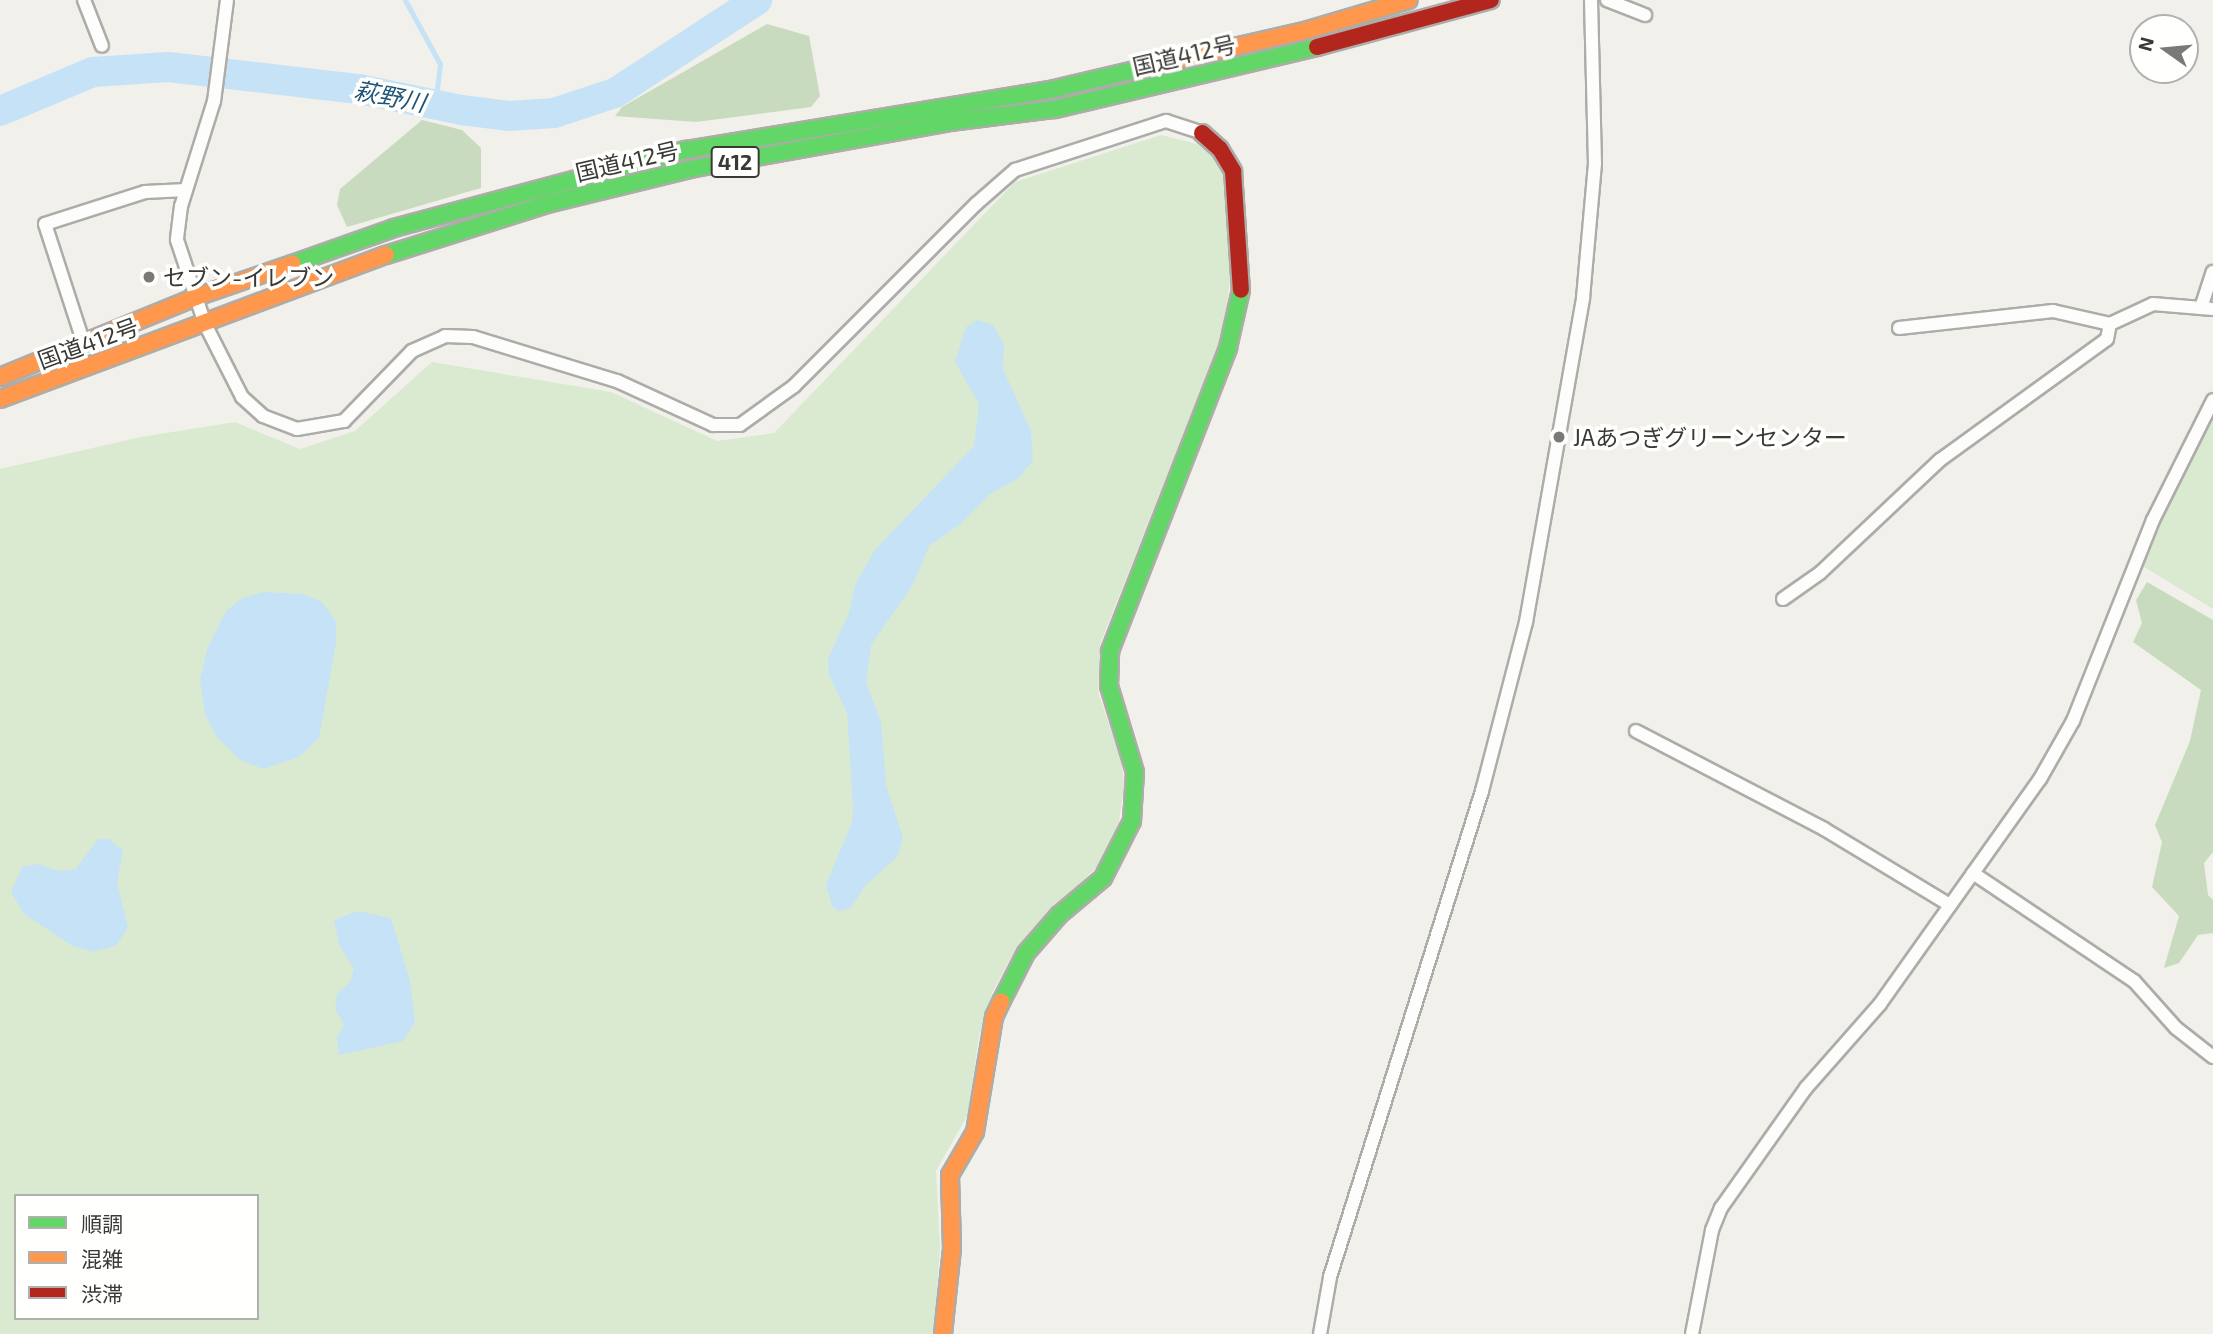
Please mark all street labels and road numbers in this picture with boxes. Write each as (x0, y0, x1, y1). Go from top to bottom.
street label: 国道412号 (1130, 30, 1238, 80)
street label: 国道412号 (573, 136, 681, 186)
road number: 412 (710, 144, 760, 180)
street label: 国道412号 (34, 312, 142, 374)

